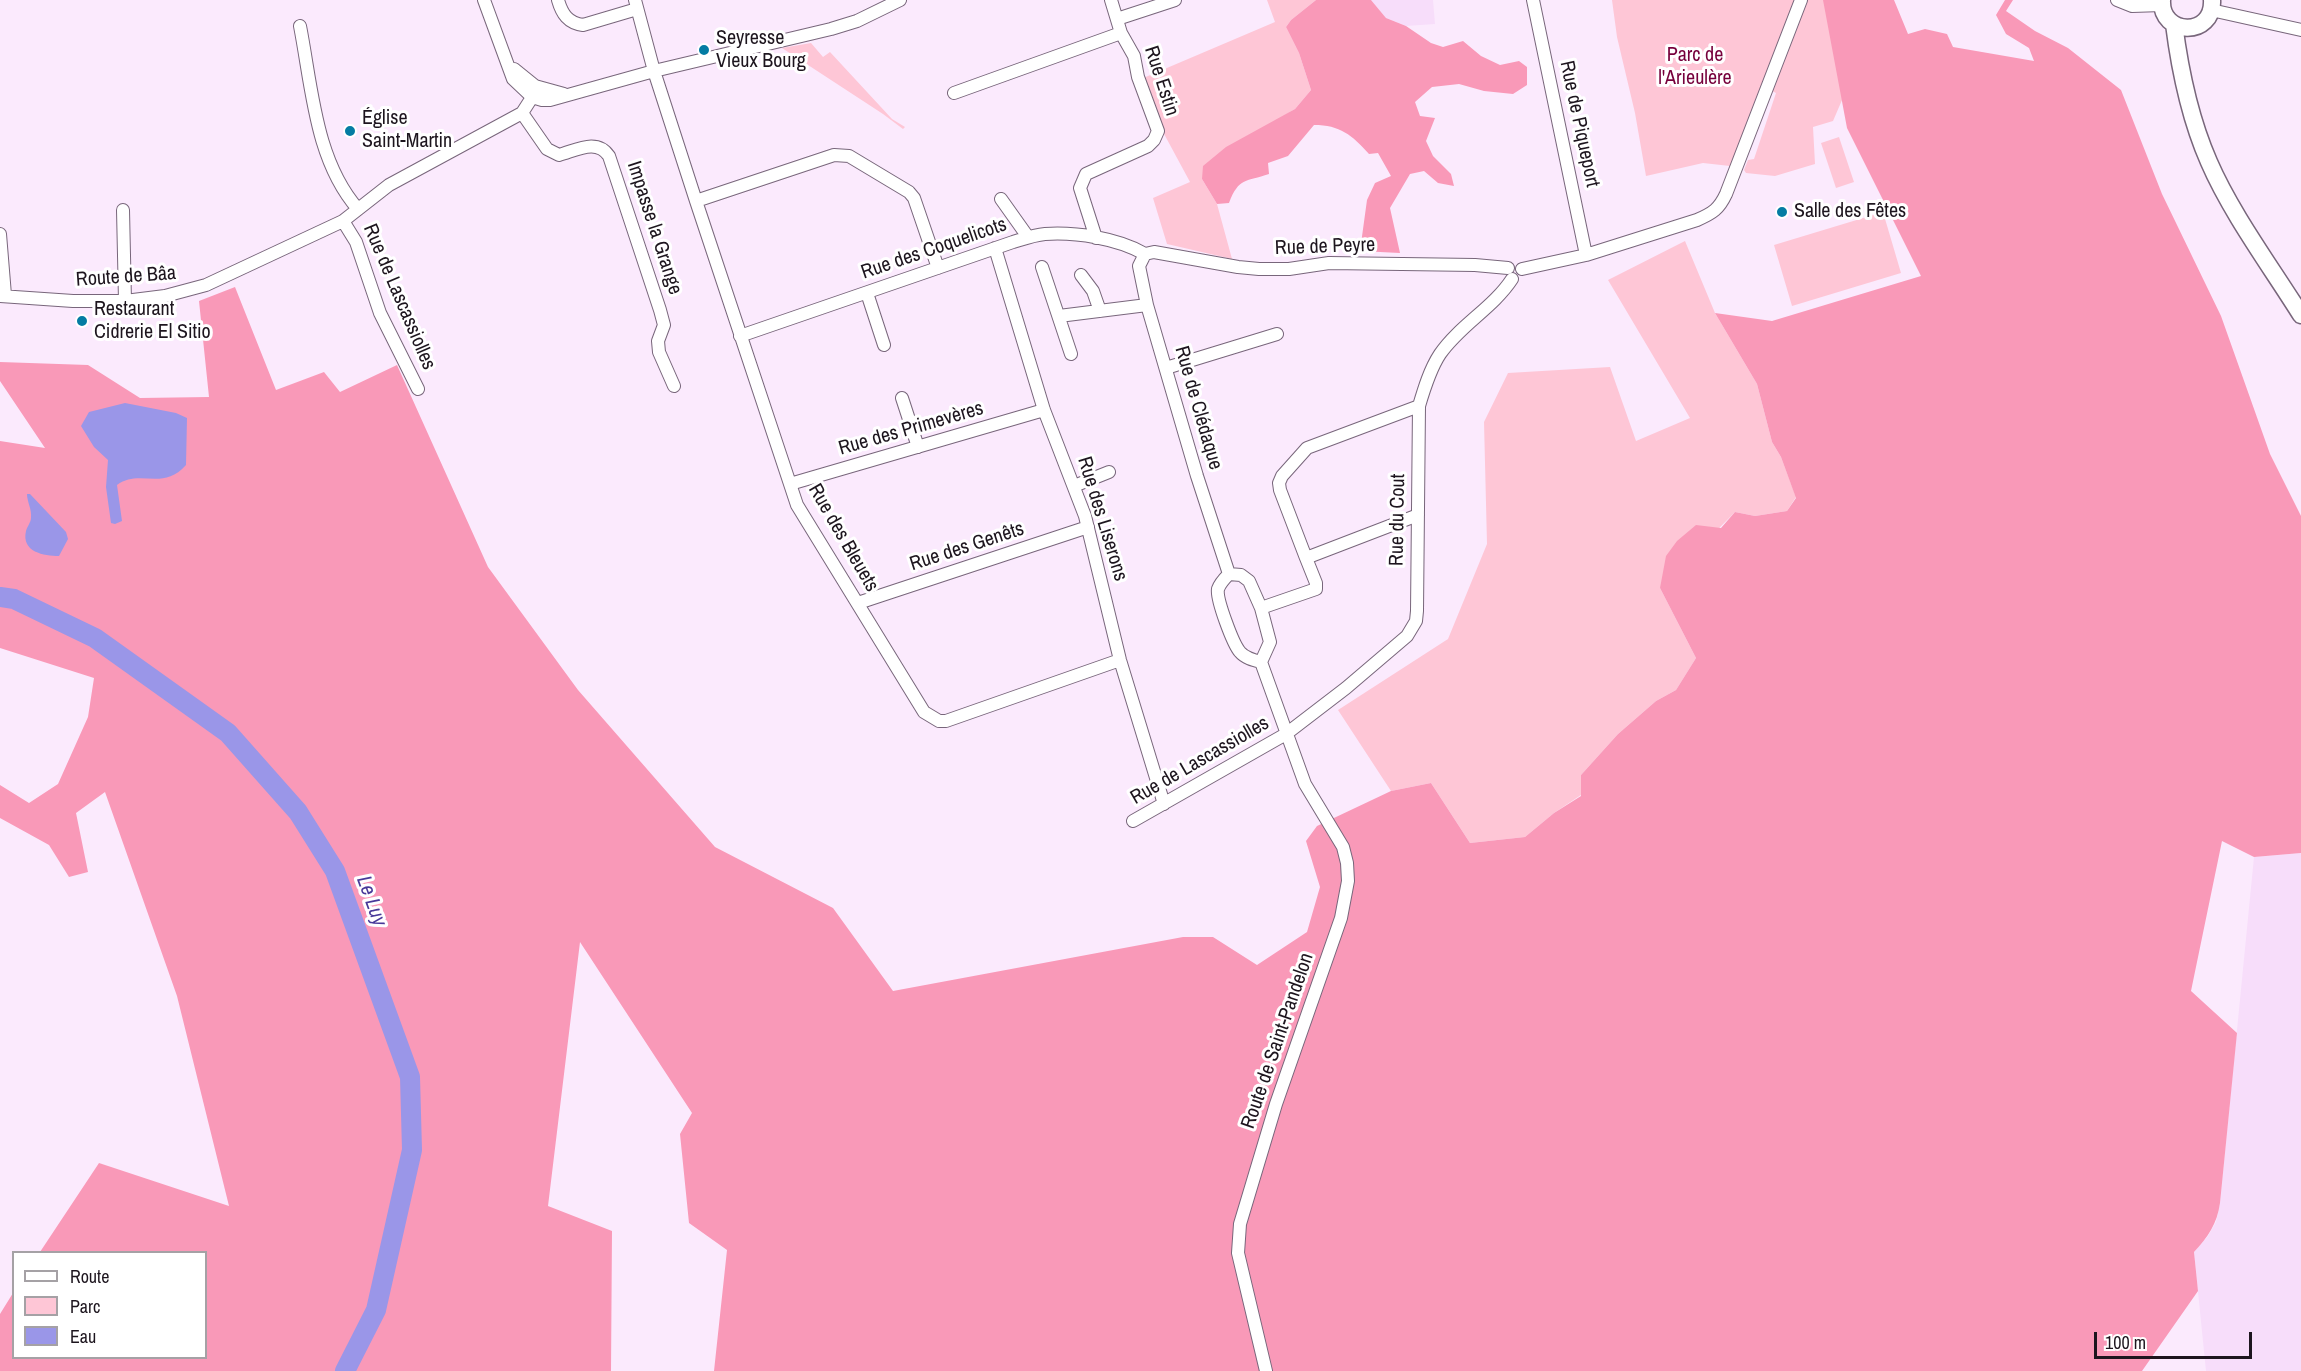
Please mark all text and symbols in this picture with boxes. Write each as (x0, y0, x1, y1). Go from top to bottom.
place label: Seyresse Vieux Bourg (716, 27, 806, 74)
marker: Seyresse Vieux Bourg (697, 43, 711, 57)
street label: Rue Estin (1138, 43, 1184, 119)
park label: Parc de l'Arieulère (1658, 44, 1732, 91)
street label: Rue de Piqueport (1554, 59, 1604, 189)
place label: Église Saint-Martin (362, 107, 452, 154)
marker: Église Saint-Martin (343, 124, 357, 138)
street label: Impasse la Grange (621, 158, 687, 298)
place label: Salle des Fêtes (1794, 200, 1906, 224)
marker: Salle des Fêtes (1775, 205, 1789, 219)
street label: Rue des Coquelicots (858, 213, 1010, 285)
street label: Rue de Lascassiolles (358, 221, 440, 373)
street label: Rue de Peyre (1274, 233, 1376, 261)
street label: Route de Bâa (75, 262, 177, 292)
place label: Restaurant Cidrerie El Sitio (94, 298, 211, 345)
marker: Restaurant Cidrerie El Sitio (75, 314, 89, 328)
street label: Rue de Clédaque (1169, 343, 1227, 473)
street label: Rue des Primevères (836, 397, 986, 461)
street label: Rue des Liserons (1072, 454, 1132, 584)
street label: Rue du Cout (1385, 474, 1411, 566)
street label: Rue des Bleuets (803, 480, 883, 596)
street label: Rue des Genêts (907, 517, 1027, 577)
street label: Rue de Lascassiolles (1127, 712, 1273, 810)
water label: Le Luy (350, 872, 392, 930)
street label: Route de Saint-Pandelon (1237, 950, 1319, 1132)
legend (12, 1251, 207, 1359)
text: Route (70, 1264, 109, 1289)
text: Parc (70, 1294, 100, 1319)
scale bar (2097, 1320, 2254, 1358)
text: Eau (70, 1324, 96, 1349)
text: 100 m (2105, 1330, 2146, 1355)

